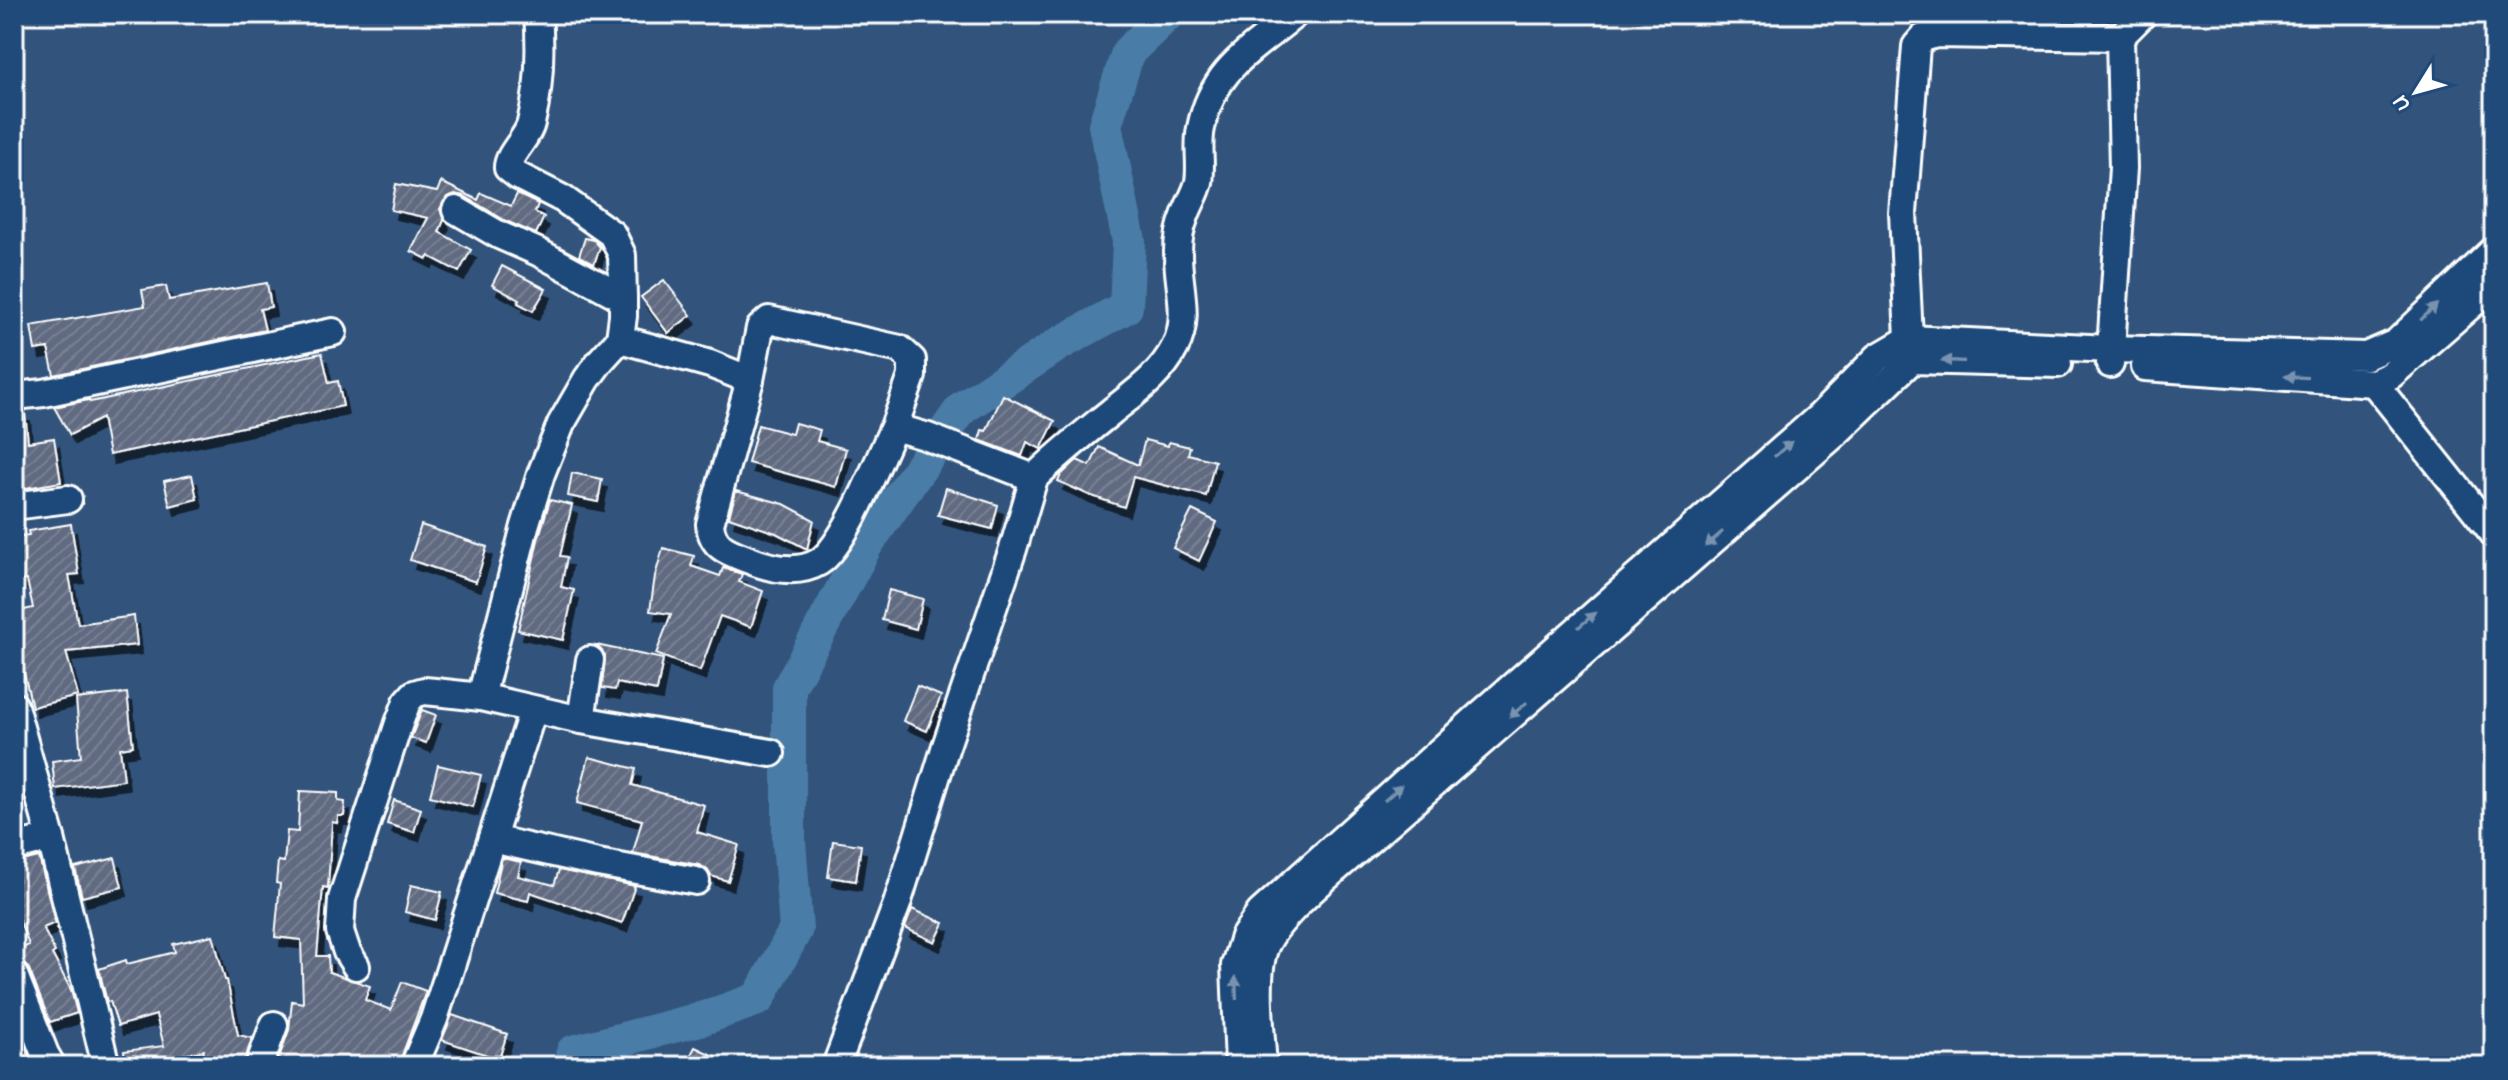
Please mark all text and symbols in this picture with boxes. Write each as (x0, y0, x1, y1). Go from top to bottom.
north arrow (2376, 52, 2456, 132)
text: U (2385, 89, 2417, 117)
one-way arrow (2419, 303, 2438, 321)
one-way arrow (1940, 355, 1965, 367)
one-way arrow (2283, 370, 2308, 383)
one-way arrow (1772, 441, 1792, 458)
one-way arrow (1705, 530, 1724, 548)
one-way arrow (1578, 612, 1597, 630)
one-way arrow (1509, 701, 1528, 719)
one-way arrow (1382, 785, 1402, 802)
one-way arrow (1230, 975, 1243, 1000)

